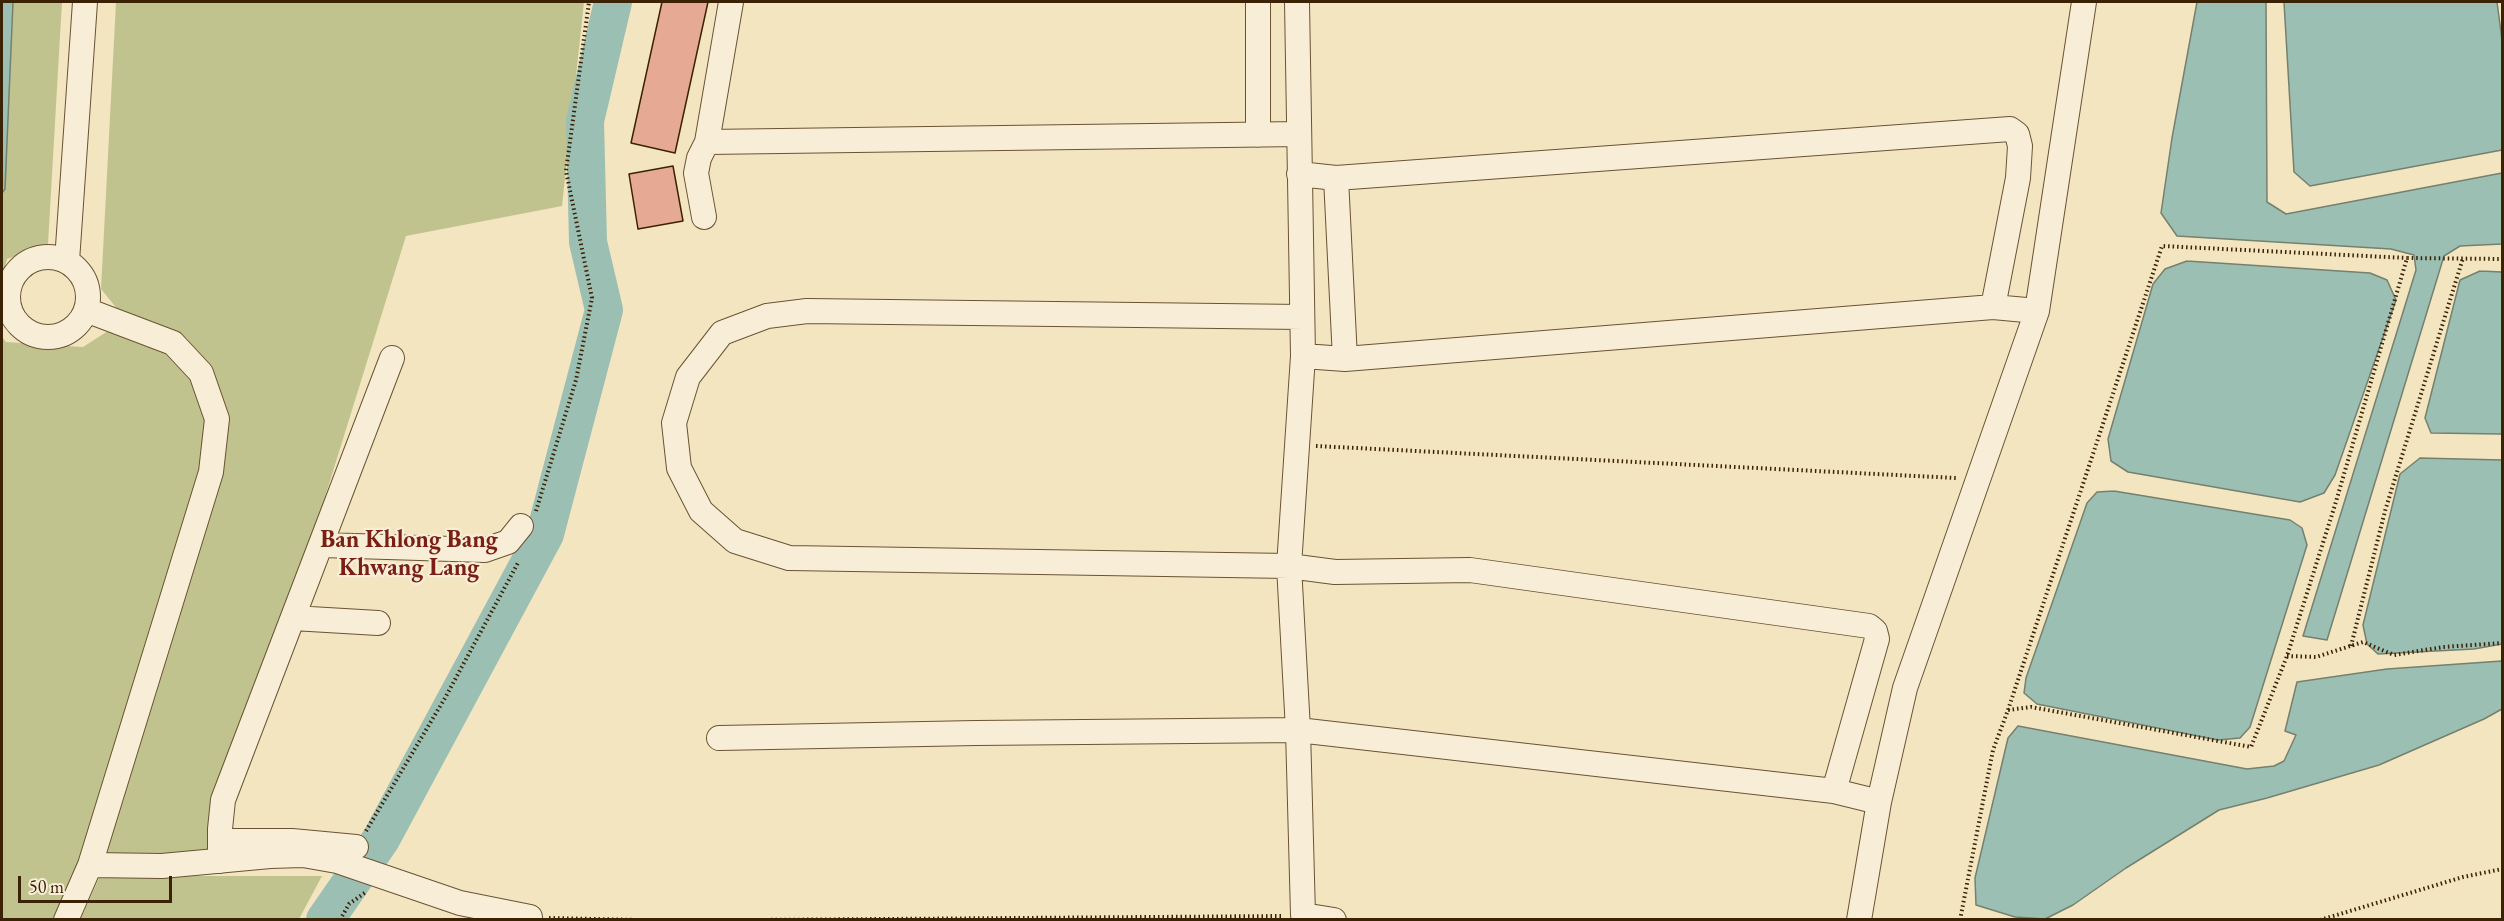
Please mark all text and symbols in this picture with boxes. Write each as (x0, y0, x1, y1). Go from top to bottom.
district label: Ban Khlong Bang Khwang Lang (320, 526, 498, 582)
scale bar (21, 864, 176, 902)
text: 50 m (29, 875, 64, 898)

